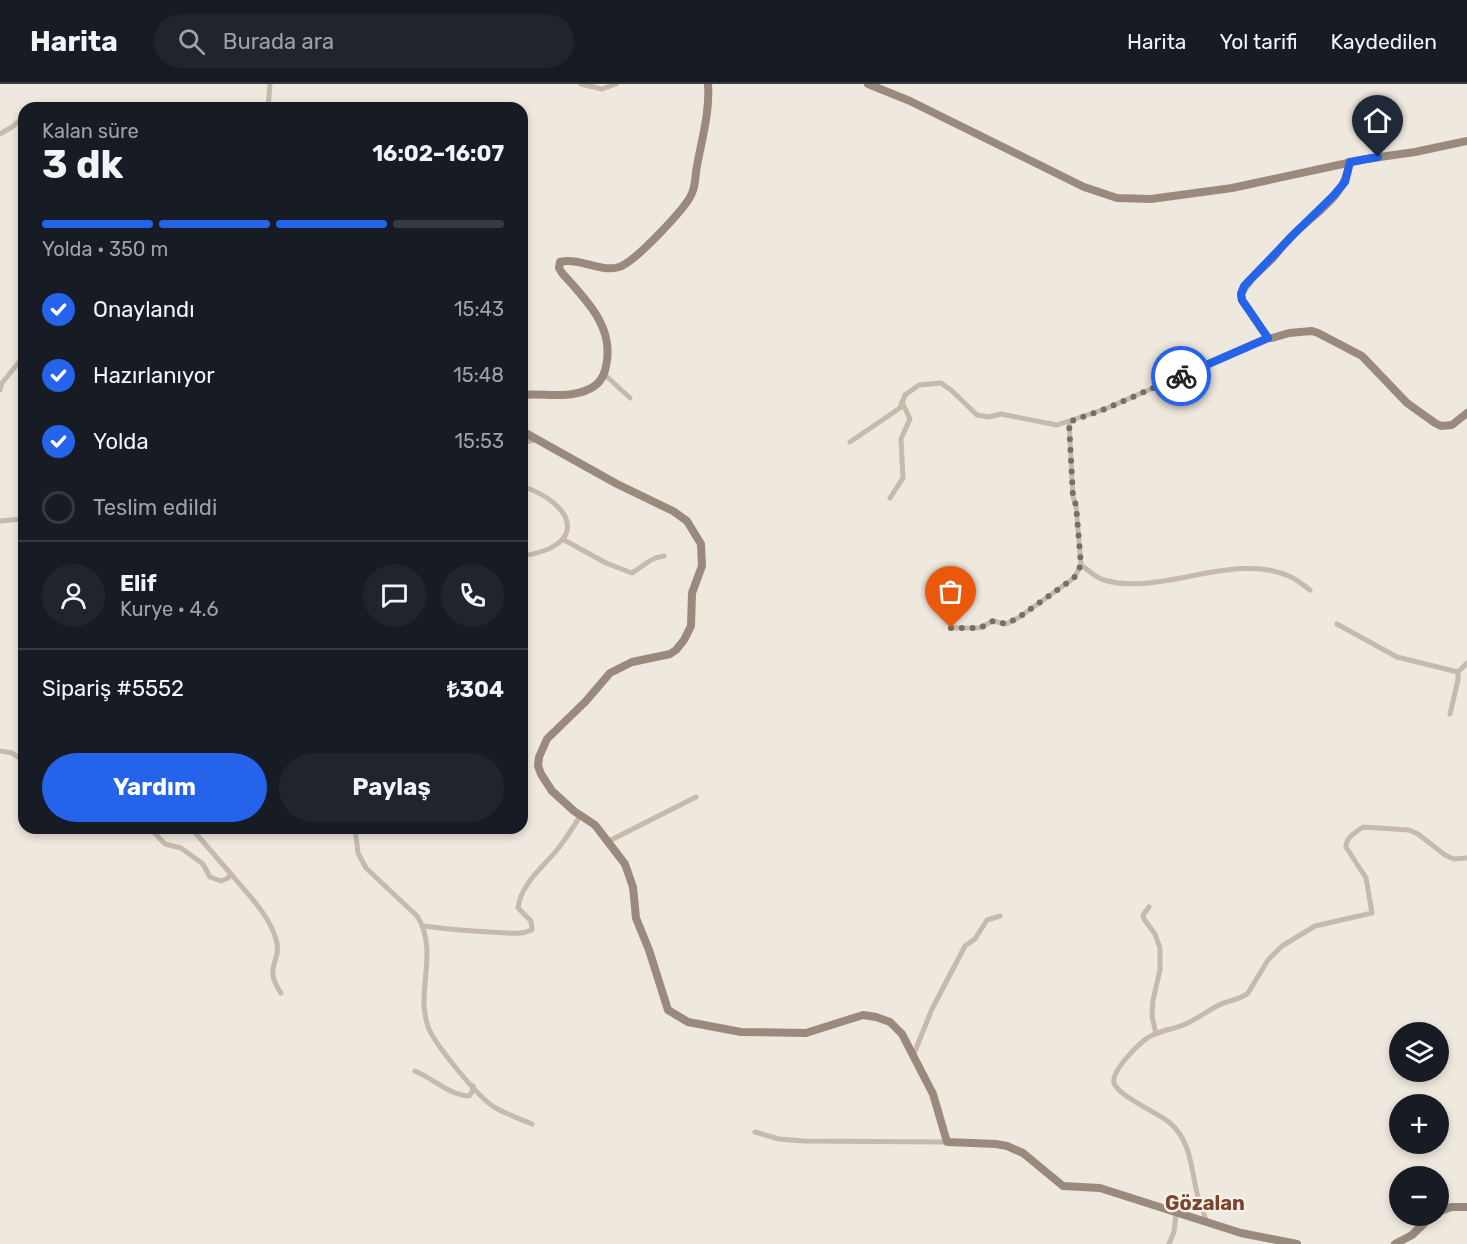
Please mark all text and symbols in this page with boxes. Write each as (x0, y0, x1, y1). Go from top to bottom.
search box (154, 14, 574, 68)
text: Harita (30, 25, 118, 58)
icon: search (175, 25, 208, 58)
text: Burada ara (223, 28, 334, 55)
text: Harita (1127, 29, 1186, 54)
text: Yol tarifi (1219, 29, 1298, 54)
text: Kaydedilen (1331, 29, 1437, 54)
pin (1352, 95, 1403, 157)
icon: home (1361, 104, 1394, 137)
text: Kalan süre (42, 119, 139, 143)
text: 16:02–16:07 (372, 140, 504, 167)
text: 3 dk (42, 142, 123, 188)
text: Yolda · 350 m (42, 237, 168, 261)
icon: check (42, 293, 75, 326)
text: Onaylandı (93, 296, 195, 323)
text: 15:43 (454, 297, 504, 321)
courier (1151, 346, 1211, 406)
icon: check (42, 359, 75, 392)
icon: bike (1165, 360, 1198, 393)
text: Hazırlanıyor (93, 362, 215, 389)
text: 15:48 (453, 363, 504, 387)
icon: check (42, 425, 75, 458)
text: Yolda (93, 428, 149, 455)
text: 15:53 (455, 429, 504, 453)
text: Teslim edildi (93, 494, 217, 521)
button: person (42, 564, 105, 627)
button: chat (363, 564, 426, 627)
button: phone (441, 564, 504, 627)
pin (925, 566, 976, 628)
text: Elif (120, 570, 156, 597)
icon: bag (934, 575, 967, 608)
text: Kurye · 4.6 (120, 597, 218, 621)
text: Sipariş #5552 (42, 675, 184, 702)
text: ₺304 (447, 676, 504, 703)
button: Yardım (42, 753, 267, 822)
button: Paylaş (279, 753, 504, 822)
map controls (1389, 1022, 1449, 1226)
button: layers (1389, 1022, 1449, 1082)
button: + (1389, 1094, 1449, 1154)
button: − (1389, 1166, 1449, 1226)
district label: Gözalan (1165, 1191, 1245, 1215)

